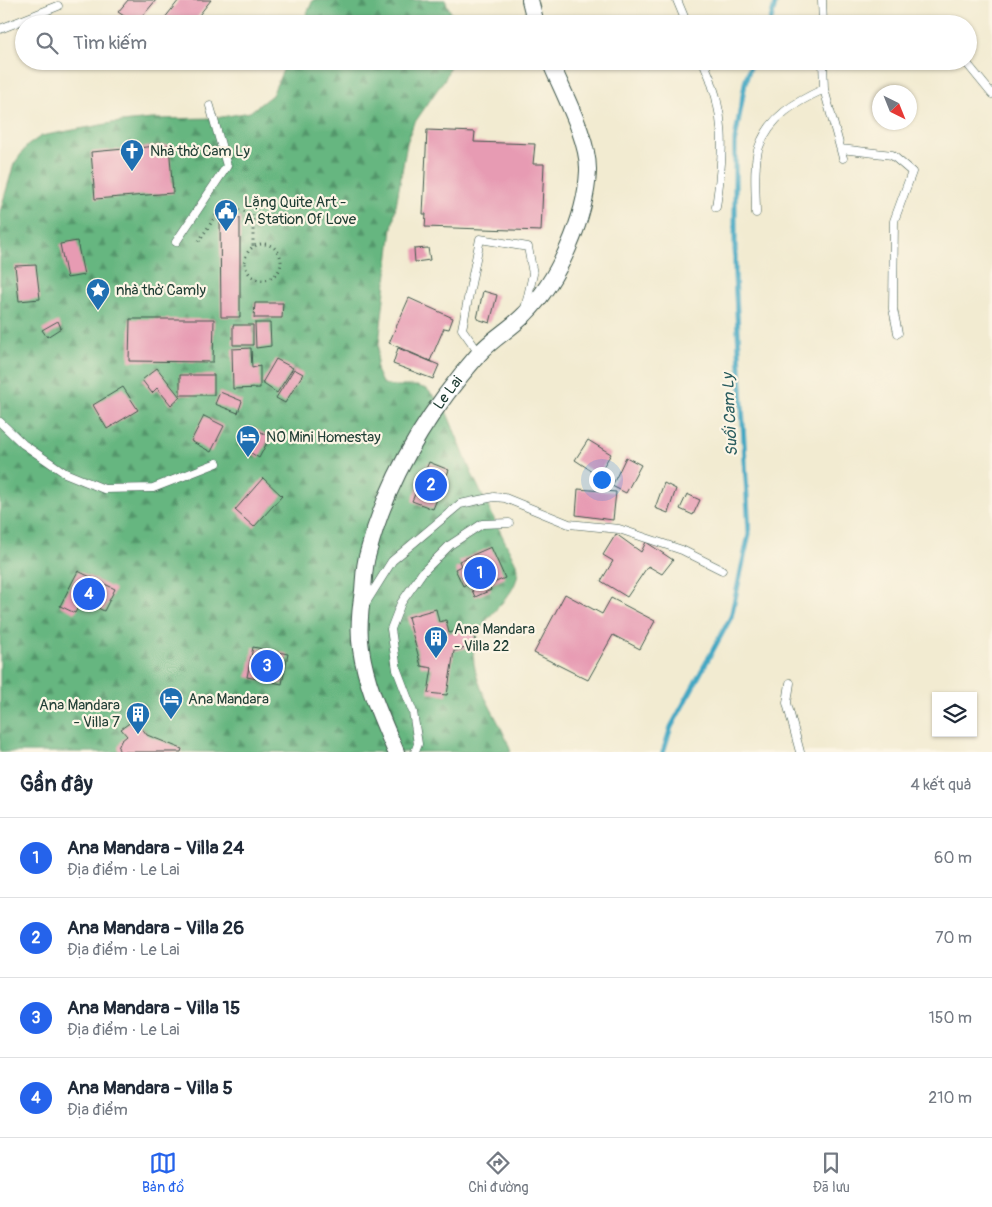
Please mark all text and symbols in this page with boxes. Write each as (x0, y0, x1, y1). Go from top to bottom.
search box (15, 15, 977, 70)
icon: search (33, 29, 61, 57)
text: Tìm kiếm (73, 31, 147, 55)
north arrow (872, 85, 917, 130)
church icon: Nhà thờ Cam Ly (119, 138, 145, 172)
place label: Nhà thờ Cam Ly (150, 142, 250, 161)
place label: Lặng Quite Art - A Station Of Love (244, 193, 357, 229)
public building icon: Lặng Quite Art - A Station Of Love (213, 198, 239, 232)
place icon: nhà thờ Camly (85, 277, 111, 311)
place label: nhà thờ Camly (116, 281, 207, 300)
water label: Suối Cam Ly (718, 371, 742, 457)
street label: Le Lai (429, 372, 467, 413)
hotel icon: NO Mini Homestay (235, 424, 261, 458)
place label: NO Mini Homestay (266, 428, 381, 447)
pin: 2 (415, 466, 447, 504)
your location (589, 467, 615, 493)
pin: 1 (464, 554, 496, 592)
pin: 4 (73, 575, 105, 613)
place label: Ana Mandara - Villa 22 (454, 620, 535, 656)
building icon: Ana Mandara - Villa 22 (423, 625, 449, 659)
pin: 3 (251, 647, 283, 685)
hotel icon: Ana Mandara (158, 686, 184, 720)
place label: Ana Mandara (188, 690, 269, 709)
map controls (932, 692, 977, 737)
button: layers (932, 692, 977, 737)
place label: Ana Mandara - Villa 7 (39, 696, 120, 732)
building icon: Ana Mandara - Villa 7 (125, 701, 151, 735)
text: Gần đây (20, 771, 93, 798)
text: 4 kết quả (910, 775, 972, 795)
text: Ana Mandara - Villa 24 (67, 836, 244, 860)
text: 1 (33, 848, 39, 868)
text: 60 m (934, 848, 972, 868)
text: Địa điểm · Le Lai (67, 860, 179, 880)
text: Ana Mandara - Villa 26 (67, 916, 244, 940)
text: 2 (32, 928, 40, 948)
text: 70 m (935, 928, 972, 948)
text: Địa điểm · Le Lai (67, 940, 179, 960)
text: Ana Mandara - Villa 15 (67, 996, 240, 1020)
text: 3 (32, 1008, 40, 1028)
text: 150 m (928, 1008, 972, 1028)
text: Địa điểm · Le Lai (67, 1020, 179, 1040)
text: Ana Mandara - Villa 5 (67, 1076, 233, 1100)
text: 4 (31, 1088, 41, 1108)
text: 210 m (928, 1088, 972, 1108)
text: Địa điểm (67, 1100, 128, 1120)
tab: Bản đồ (142, 1149, 184, 1196)
tab: Chỉ đường (468, 1149, 529, 1196)
tab: Đã lưu (813, 1149, 850, 1196)

